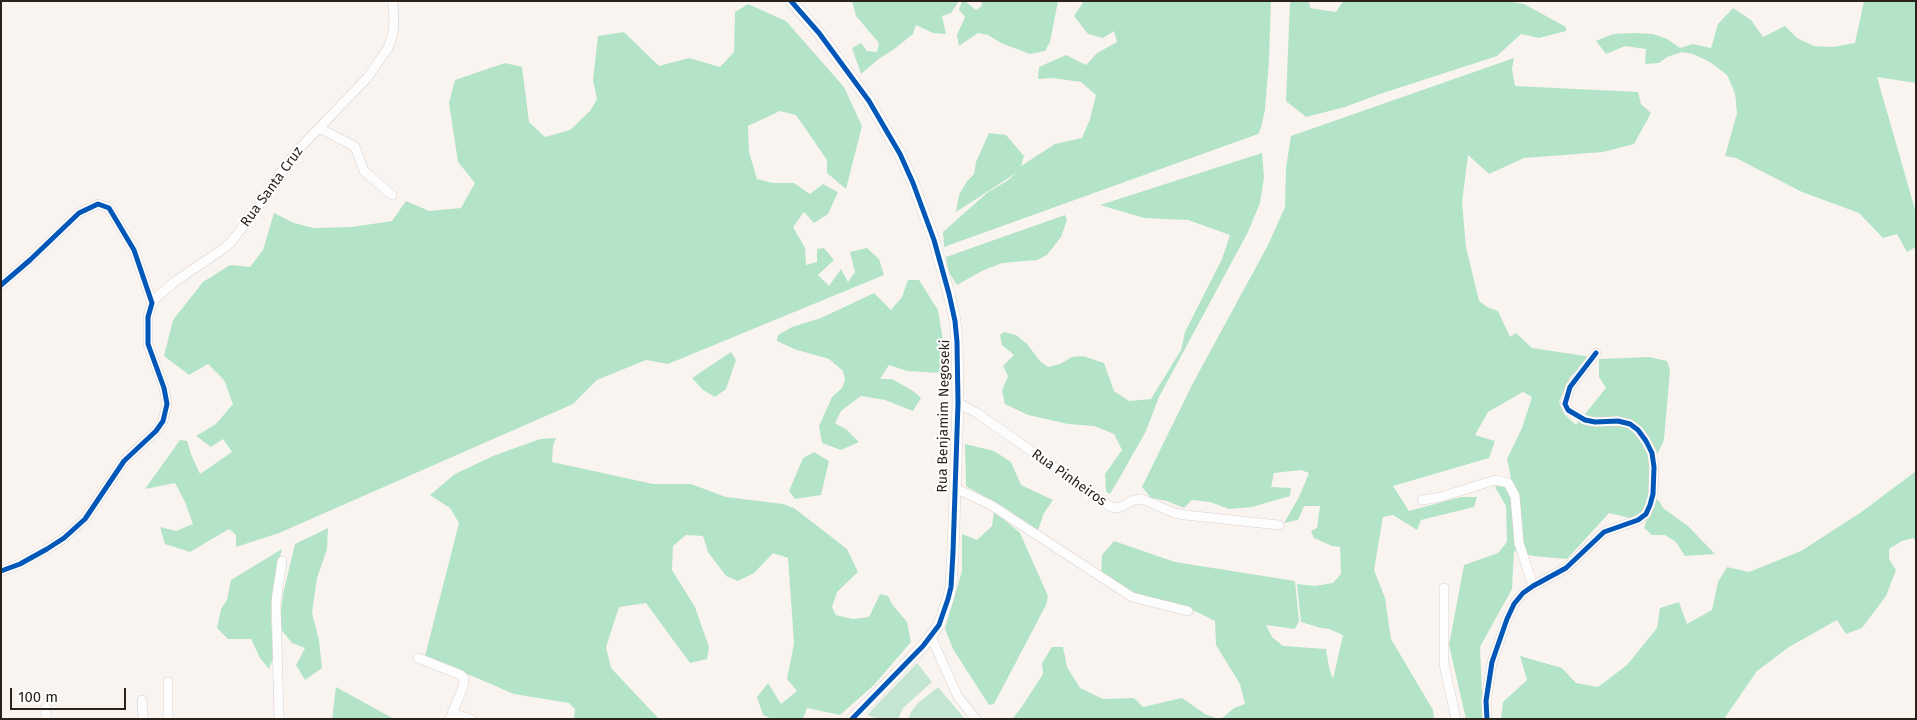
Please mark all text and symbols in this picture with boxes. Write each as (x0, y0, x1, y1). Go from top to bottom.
street label: Rua Santa Cruz (237, 144, 307, 230)
street label: Rua Benjamim Negoseki (934, 339, 954, 493)
street label: Rua Pinheiros (1028, 446, 1110, 510)
scale bar (12, 678, 129, 710)
text: 100 m (18, 688, 58, 706)

